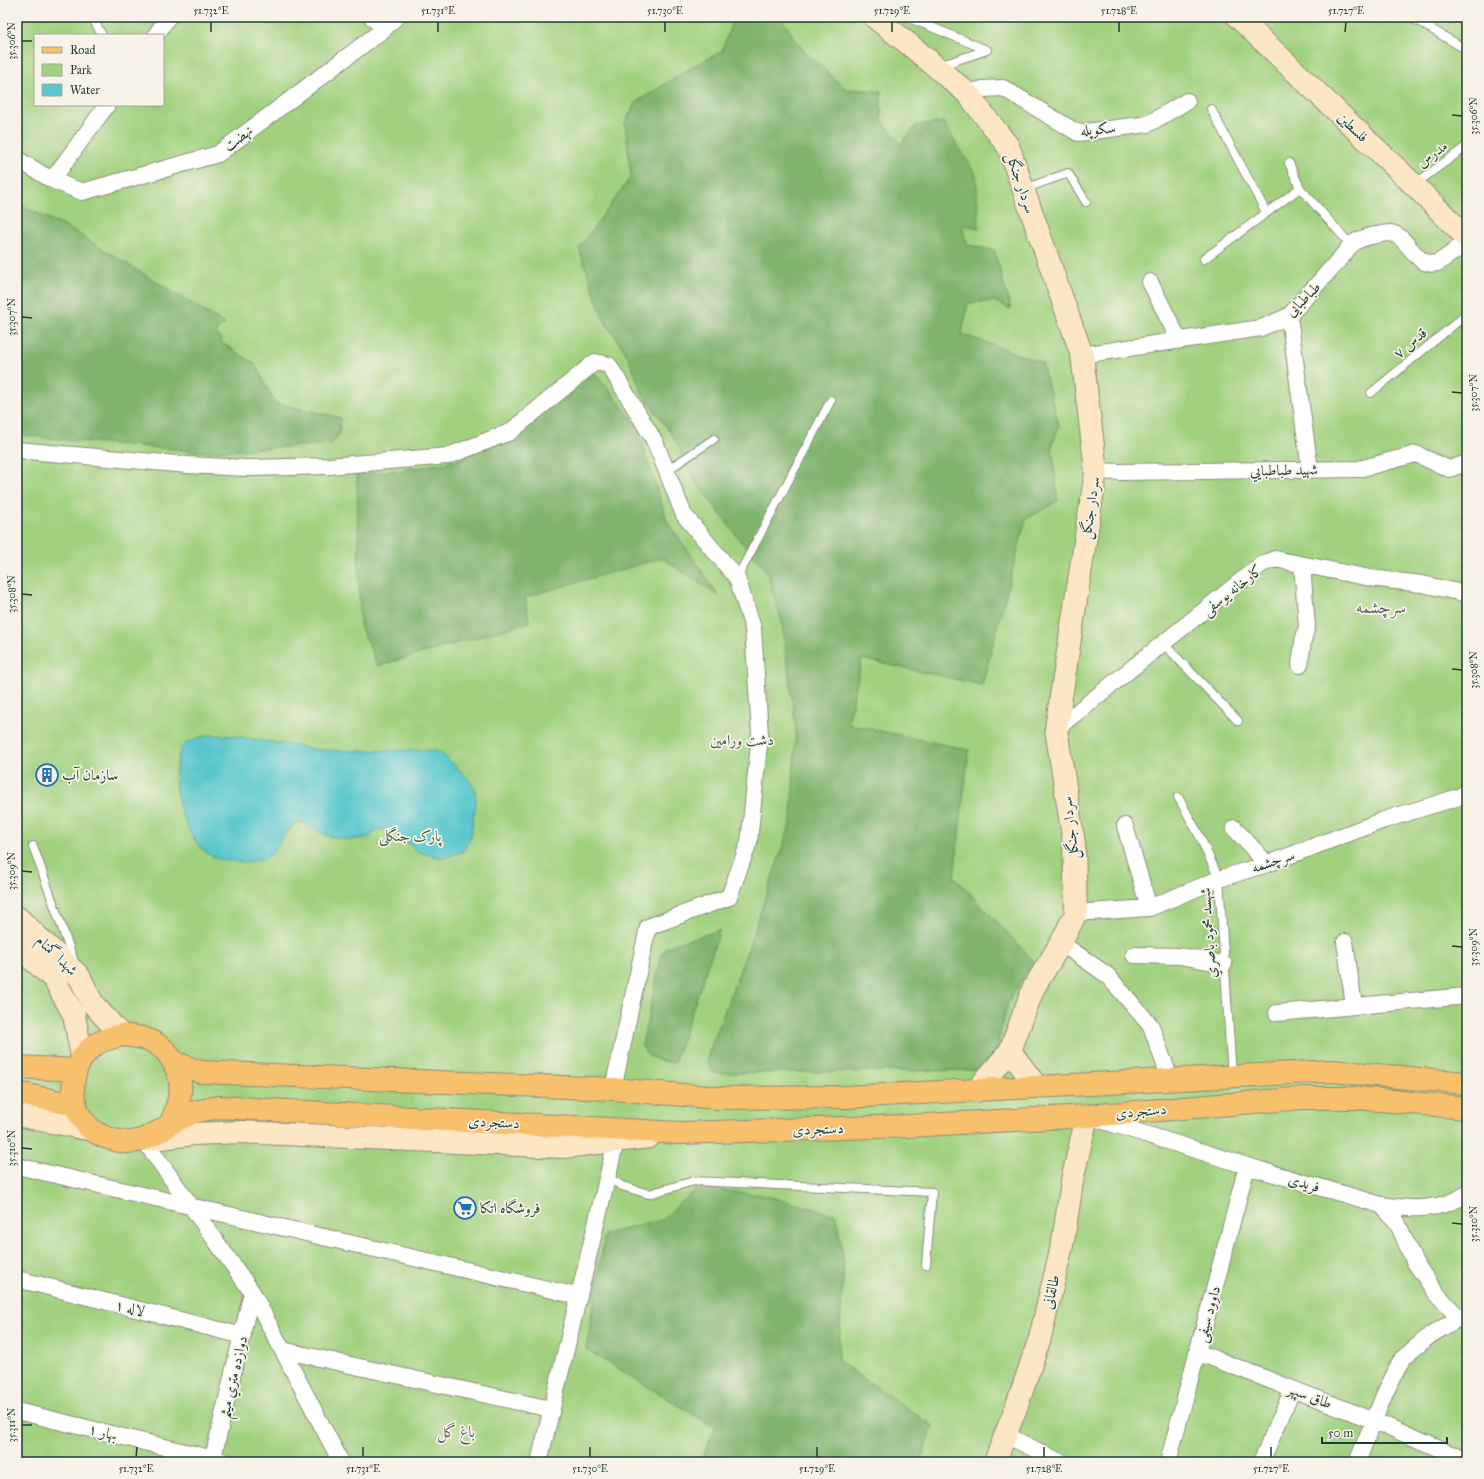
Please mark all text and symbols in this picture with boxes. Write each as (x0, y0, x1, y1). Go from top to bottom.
text: 51.732°E (193, 5, 229, 17)
text: 51.731°E (421, 5, 455, 17)
text: 51.730°E (647, 5, 683, 17)
text: 51.729°E (874, 5, 910, 17)
text: 51.728°E (1101, 5, 1137, 17)
text: 51.727°E (1328, 5, 1364, 17)
text: 35.306°N (6, 22, 18, 60)
legend (34, 34, 164, 106)
text: Road (70, 43, 96, 57)
text: Park (70, 63, 92, 77)
text: Water (70, 83, 100, 97)
text: 35.306°N (1468, 97, 1480, 135)
street label: فلسطین (1334, 108, 1372, 146)
street label: سکوپله (1080, 119, 1116, 141)
street label: نهضت (220, 121, 257, 156)
street label: مدرس (1413, 137, 1451, 171)
street label: سردار جنگل (1001, 150, 1041, 216)
street label: طباطبایی (1282, 278, 1325, 321)
text: 35.307°N (6, 298, 18, 336)
street label: قدس ۷ (1390, 324, 1430, 362)
text: 35.307°N (1468, 374, 1480, 412)
street label: شهيد طباطبايي (1250, 460, 1318, 483)
street label: سردار جنگل (1076, 475, 1104, 541)
street label: کارخانه یوسفی (1198, 561, 1267, 621)
text: 35.308°N (6, 575, 18, 613)
district label: سرچشمه (1356, 597, 1406, 619)
text: 35.308°N (1468, 651, 1480, 689)
park label: دشت ورامین (710, 731, 774, 749)
building icon: سازمان آب (34, 762, 60, 788)
place label: سازمان آب (62, 766, 118, 784)
street label: سردار جنگل (1056, 795, 1084, 861)
park label: پارک جنگلی (379, 826, 442, 847)
street label: سرچشمه (1249, 845, 1297, 878)
text: 35.309°N (6, 852, 18, 890)
street label: شهسد محمود باصري (1196, 887, 1223, 979)
text: 35.309°N (1468, 928, 1480, 966)
street label: شهدا گمنام (30, 930, 82, 982)
street label: دستجردی (1115, 1100, 1167, 1123)
street label: دستجردی (468, 1112, 520, 1133)
street label: دستجردی (792, 1119, 844, 1140)
text: 35.310°N (6, 1129, 18, 1166)
street label: فریدی (1286, 1170, 1322, 1197)
supermarket icon: فروشگاه اتکا (452, 1195, 478, 1221)
place label: فروشگاه اتکا (480, 1198, 540, 1218)
text: 35.310°N (1468, 1205, 1480, 1242)
street label: طالقانی (1038, 1273, 1064, 1311)
street label: داوود سیفی (1192, 1284, 1226, 1345)
street label: لاله ۱ (113, 1296, 147, 1320)
street label: دوازده متري میثم (215, 1334, 257, 1421)
street label: طاق سپهر (1283, 1379, 1335, 1414)
text: 35.311°N (6, 1407, 18, 1442)
scale bar (1322, 1419, 1447, 1445)
street label: بهار ۱ (86, 1420, 119, 1445)
district label: باغ گل (437, 1422, 475, 1445)
text: 50 m (1328, 1426, 1353, 1440)
text: 51.732°E (118, 1463, 154, 1475)
text: 51.731°E (346, 1463, 380, 1475)
text: 51.730°E (572, 1463, 608, 1475)
text: 51.729°E (799, 1463, 835, 1475)
text: 51.728°E (1026, 1463, 1062, 1475)
text: 51.727°E (1253, 1463, 1289, 1475)

